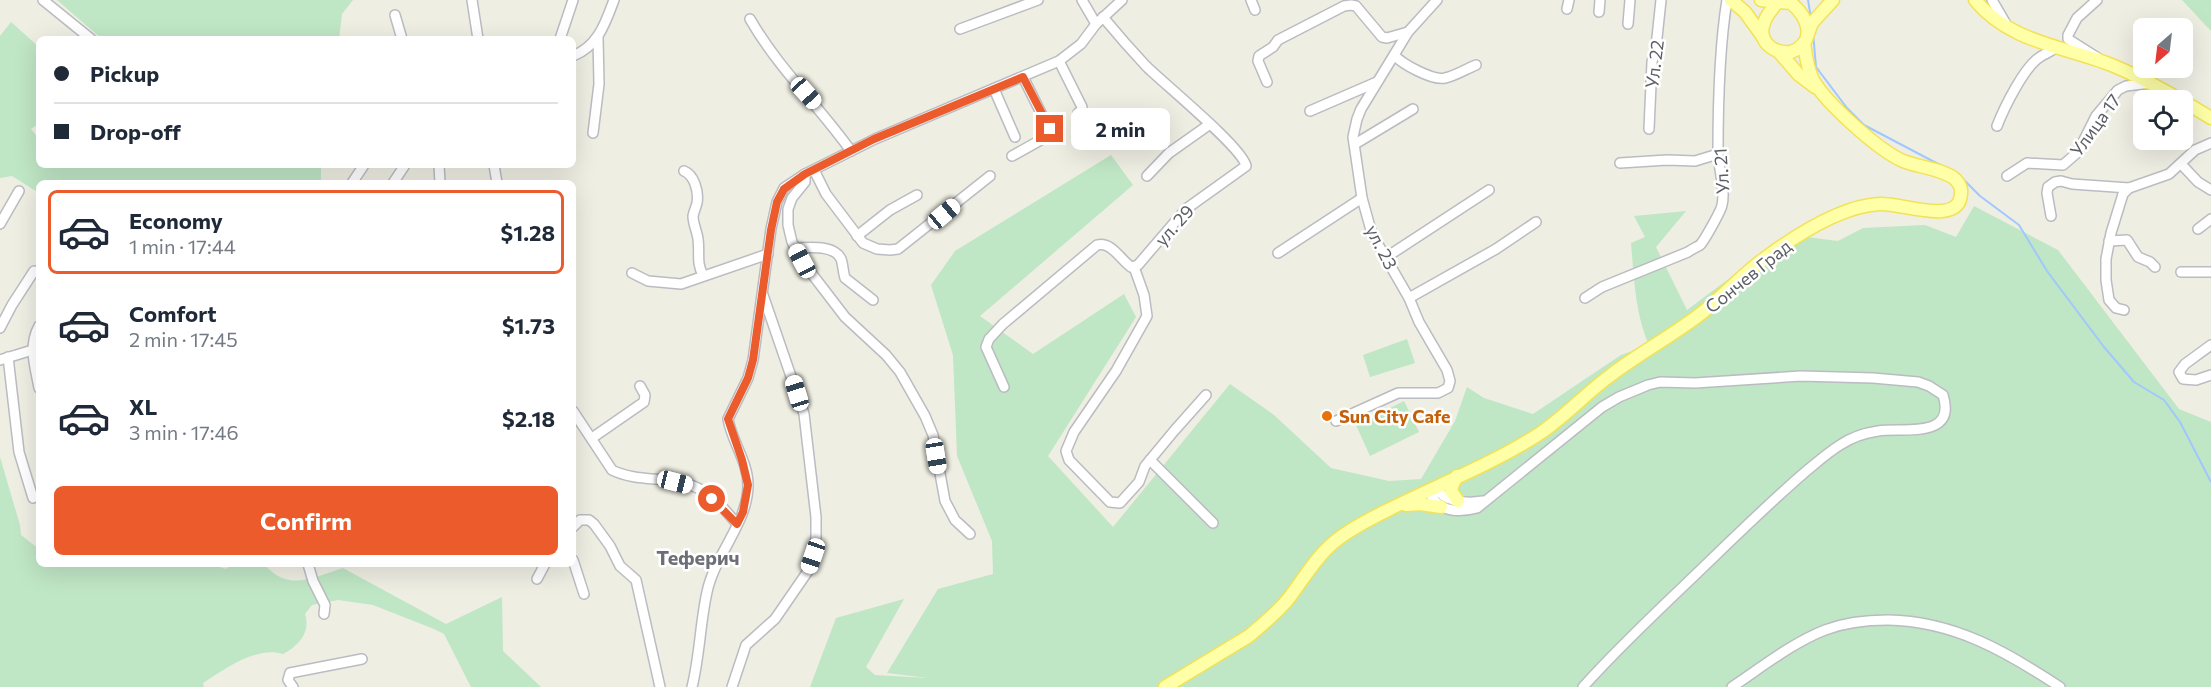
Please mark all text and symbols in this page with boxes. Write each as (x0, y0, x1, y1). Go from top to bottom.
north arrow (2133, 18, 2193, 78)
map controls (2133, 18, 2193, 150)
street label: Ул. 22 (1640, 39, 1668, 89)
text: Pickup (90, 60, 159, 87)
car (787, 74, 825, 112)
street label: Улица 17 (2065, 90, 2125, 160)
button: locate (2133, 90, 2193, 150)
callout: 2 min (1071, 108, 1170, 150)
route end (1036, 115, 1063, 142)
text: 2 min (1096, 117, 1145, 141)
text: Drop-off (90, 118, 181, 145)
street label: Ул. 21 (1708, 147, 1734, 195)
car (924, 196, 964, 232)
street label: ул. 29 (1150, 200, 1198, 250)
icon: car (57, 205, 111, 259)
text: Economy (129, 207, 223, 234)
text: $1.28 (501, 219, 555, 246)
street label: ул. 23 (1362, 221, 1402, 273)
text: 1 min · 17:44 (129, 234, 236, 258)
street label: Сончев Град (1700, 234, 1796, 317)
car (786, 241, 818, 281)
icon: car (57, 298, 111, 352)
text: Comfort (129, 300, 217, 327)
text: $1.73 (502, 312, 555, 339)
text: 2 min · 17:45 (129, 327, 238, 351)
car (783, 373, 811, 413)
icon: car (57, 391, 111, 445)
text: XL (129, 393, 157, 420)
text: $2.18 (502, 405, 555, 432)
place label: Sun City Cafe (1339, 405, 1451, 427)
marker: Sun City Cafe (1320, 409, 1334, 423)
text: 3 min · 17:46 (129, 420, 239, 444)
car (924, 437, 948, 475)
car (655, 469, 695, 495)
route start (698, 485, 725, 512)
button: Confirm (54, 486, 558, 555)
car (799, 536, 827, 576)
district label: Теферич (656, 545, 740, 569)

